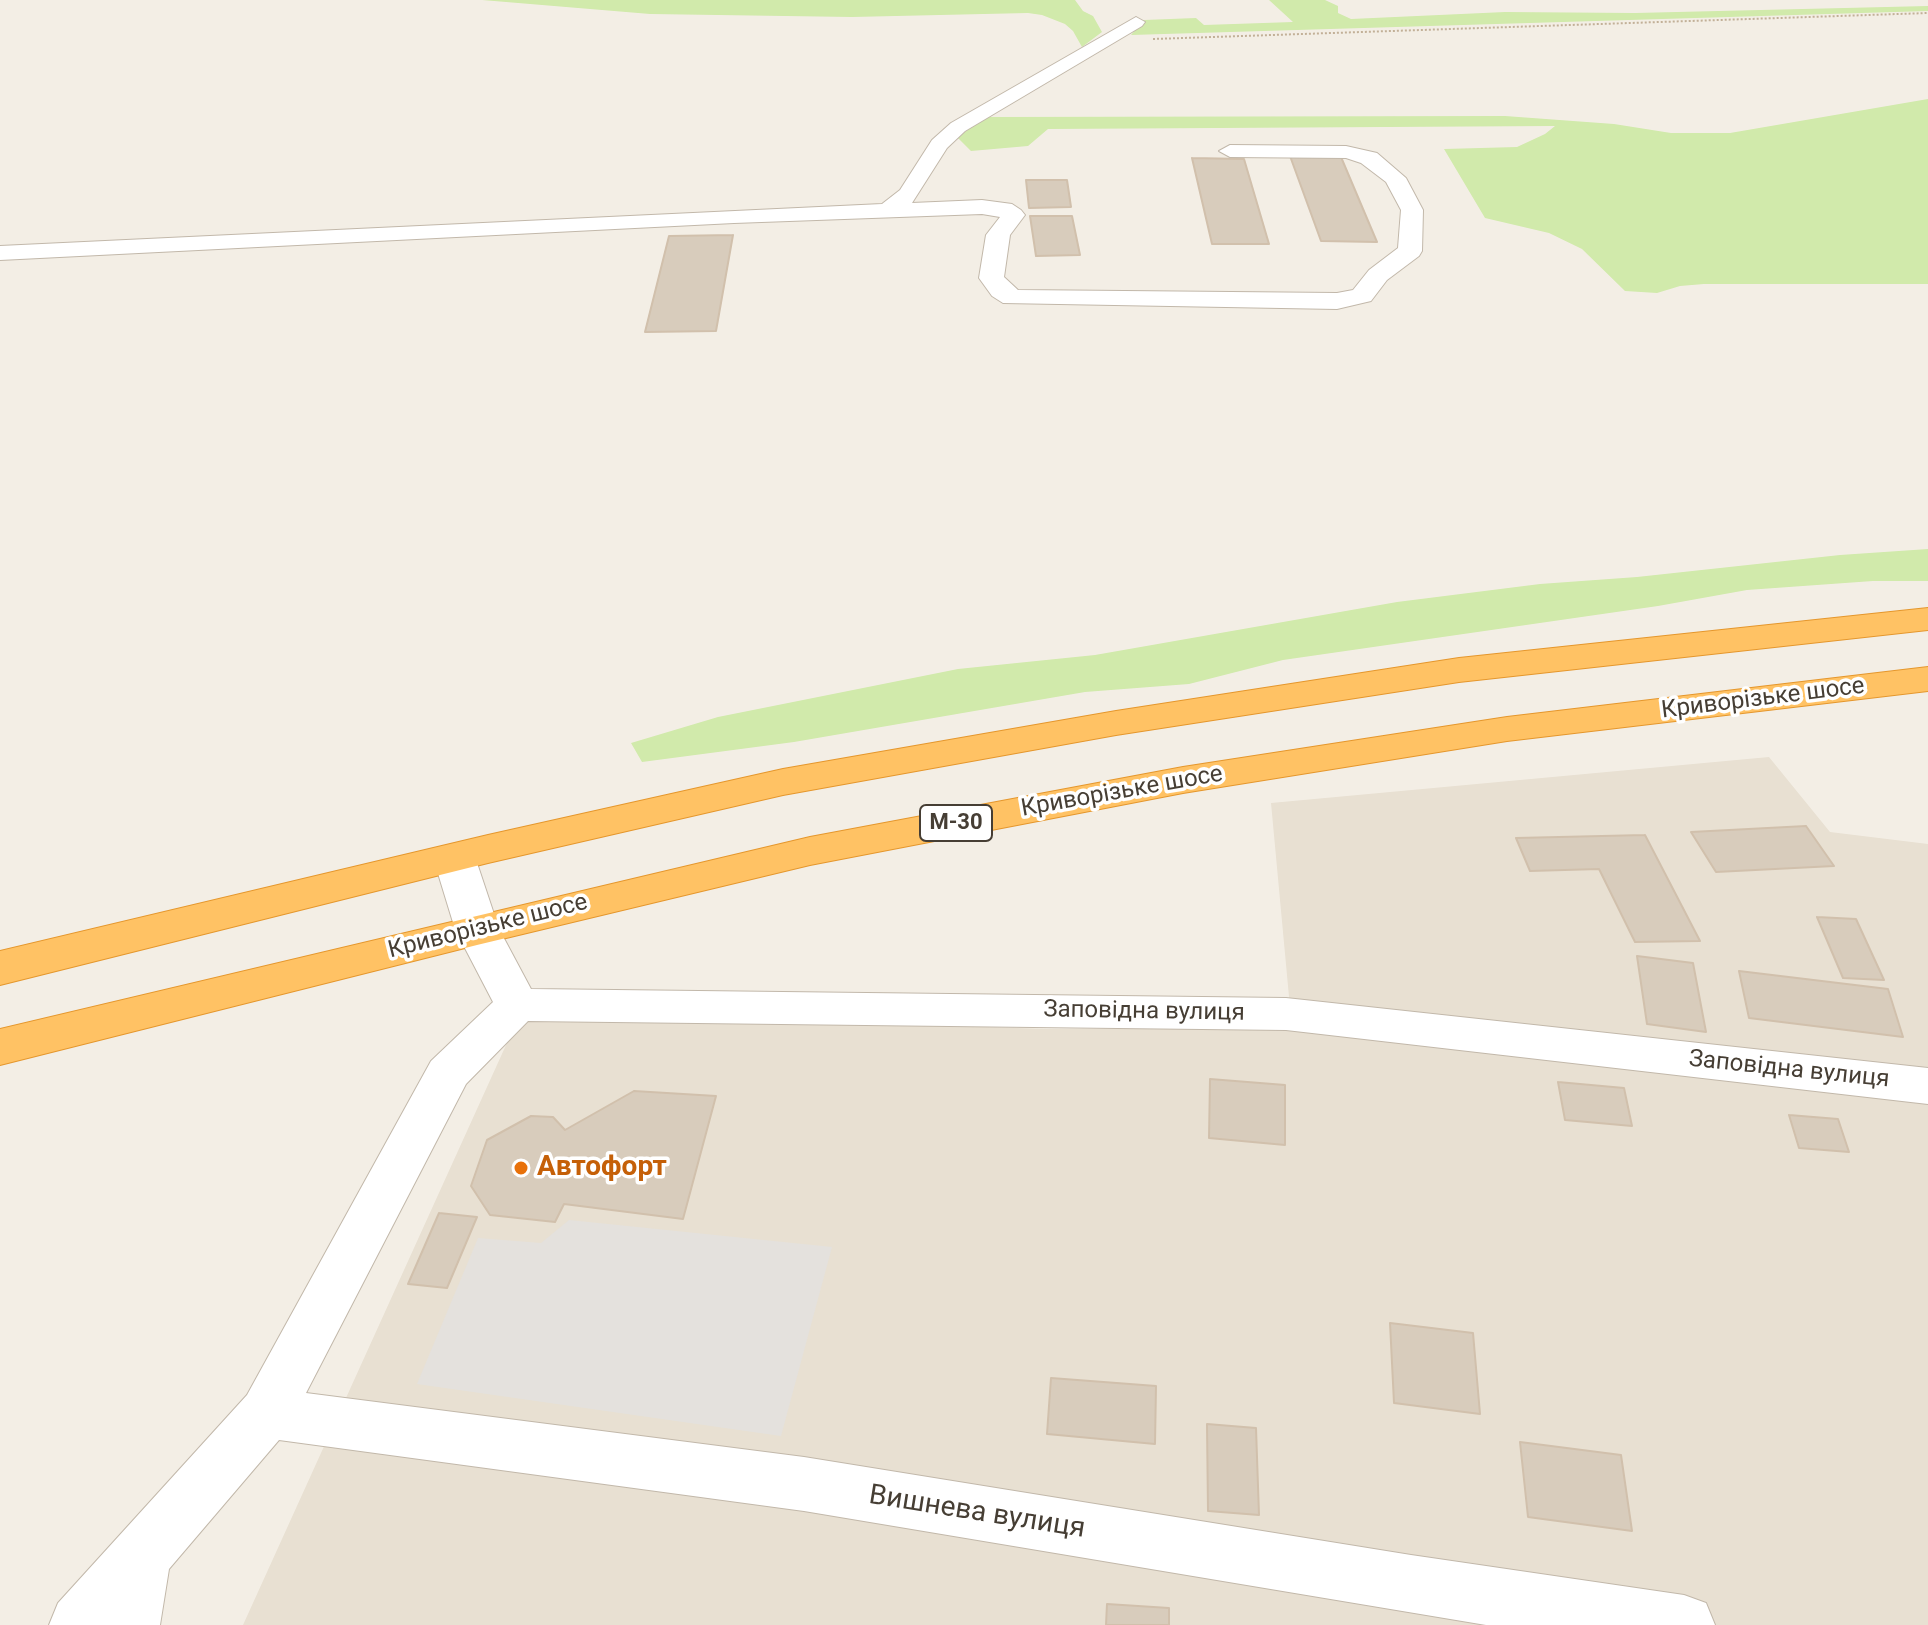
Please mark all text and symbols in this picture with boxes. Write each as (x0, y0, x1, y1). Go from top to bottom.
street label: Криворізьке шосе (1660, 672, 1866, 726)
street label: Криворізьке шосе (1019, 760, 1225, 824)
road number: М-30 (920, 805, 992, 841)
street label: Криворізьке шосе (385, 888, 591, 966)
street label: Заповідна вулиця (1043, 996, 1245, 1028)
street label: Заповідна вулиця (1687, 1045, 1891, 1095)
place label: Автофорт (537, 1151, 667, 1185)
marker: Автофорт (512, 1159, 530, 1177)
street label: Вишнева вулиця (866, 1479, 1088, 1547)

